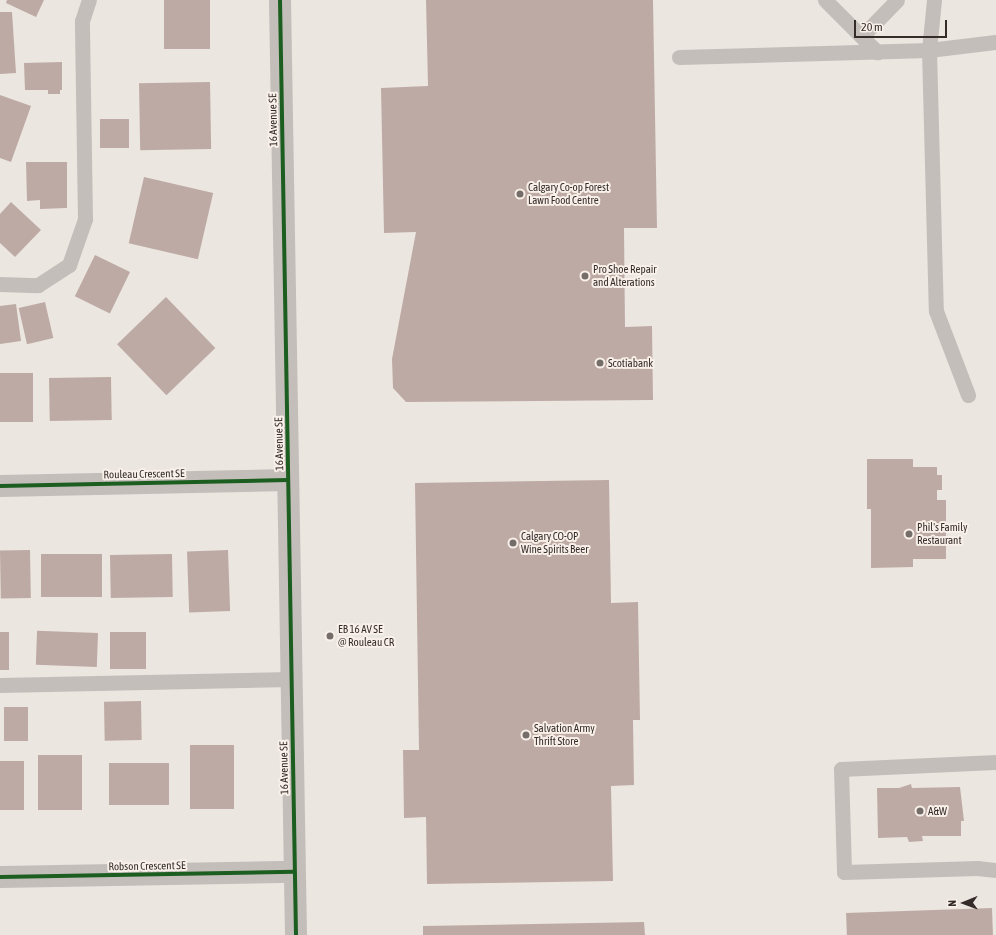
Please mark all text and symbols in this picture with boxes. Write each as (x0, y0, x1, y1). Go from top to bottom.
scale bar (856, 12, 949, 38)
text: 20 m (861, 20, 883, 34)
street label: 16 Avenue SE (266, 93, 280, 147)
place label: Calgary Co-op Forest Lawn Food Centre (528, 181, 609, 207)
marker: Calgary Co-op Forest Lawn Food Centre (515, 189, 525, 199)
place label: Pro Shoe Repair and Alterations (593, 263, 657, 289)
marker: Pro Shoe Repair and Alterations (580, 271, 590, 281)
place label: Scotiabank (608, 356, 653, 370)
marker: Scotiabank (595, 358, 605, 368)
street label: 16 Avenue SE (272, 417, 286, 471)
street label: Rouleau Crescent SE (103, 467, 185, 481)
place label: Phil's Family Restaurant (917, 521, 967, 547)
marker: Phil's Family Restaurant (904, 529, 914, 539)
place label: Calgary CO-OP Wine Spirits Beer (521, 530, 588, 556)
marker: Calgary CO-OP Wine Spirits Beer (508, 538, 518, 548)
place label: EB 16 AV SE @ Rouleau CR (338, 623, 394, 649)
marker: EB 16 AV SE @ Rouleau CR (325, 631, 335, 641)
place label: Salvation Army Thrift Store (534, 722, 595, 748)
marker: Salvation Army Thrift Store (521, 730, 531, 740)
street label: 16 Avenue SE (277, 741, 291, 795)
place label: A&W (928, 804, 947, 818)
marker: A&W (915, 806, 925, 816)
street label: Robson Crescent SE (108, 859, 186, 873)
north arrow (944, 883, 984, 923)
text: N (946, 900, 958, 907)

